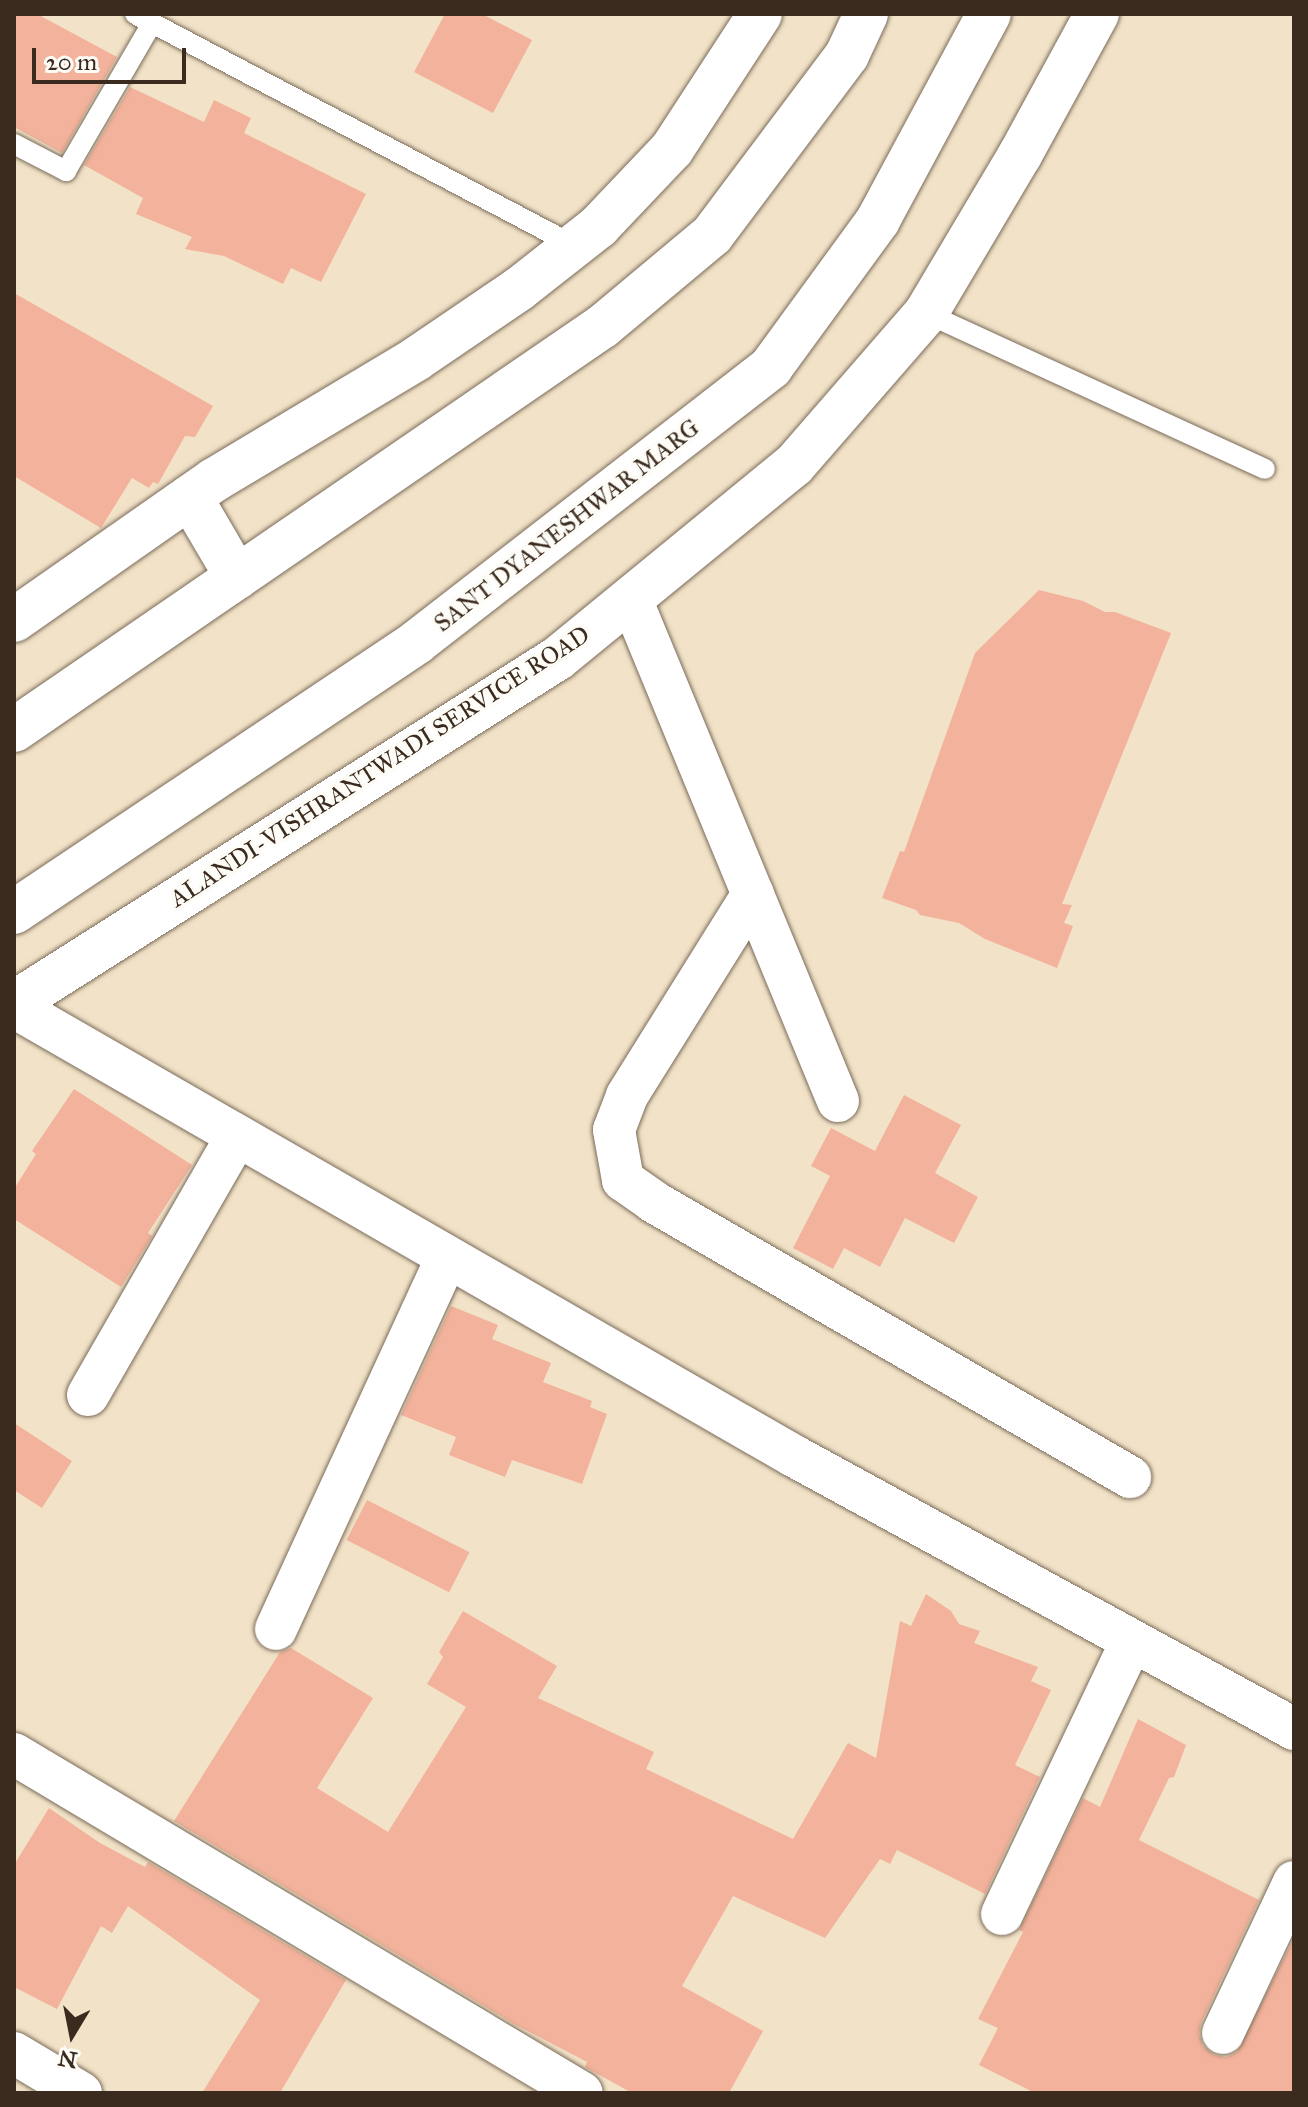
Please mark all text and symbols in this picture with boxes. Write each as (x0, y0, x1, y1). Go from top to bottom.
scale bar (36, 32, 190, 82)
text: 20 m (46, 47, 97, 77)
street label: SANT DYANESHWAR MARG (429, 414, 705, 638)
street label: ALANDI-VISHRANTWADI SERVICE ROAD (165, 620, 595, 914)
north arrow (32, 1995, 112, 2075)
text: N (56, 2044, 79, 2074)

